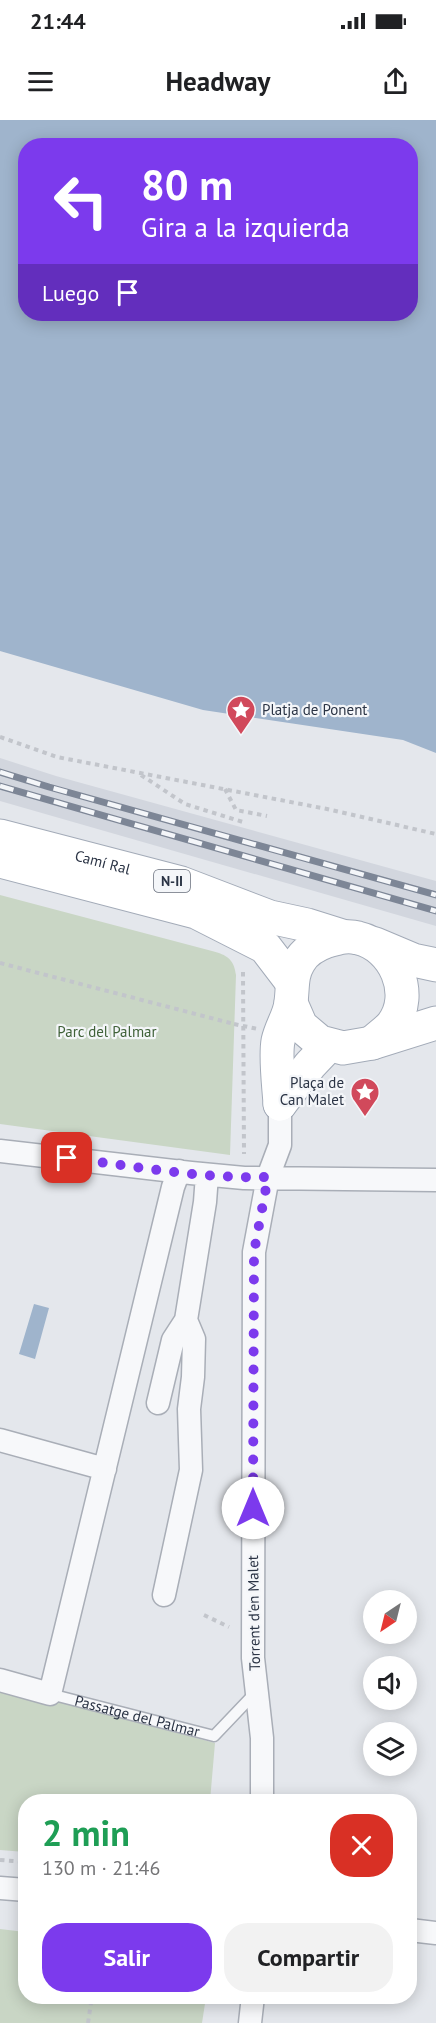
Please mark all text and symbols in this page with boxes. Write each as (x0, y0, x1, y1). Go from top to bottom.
text: 21:44 (30, 7, 86, 35)
text: Headway (165, 64, 271, 98)
icon: menu (24, 65, 57, 98)
icon: share (379, 65, 412, 98)
text: 80 m (141, 157, 233, 212)
icon: left (42, 162, 120, 240)
text: Gira a la izquierda (141, 210, 350, 244)
icon: arrive (111, 276, 144, 309)
text: Luego (42, 279, 99, 307)
place icon: Platja de Ponent (225, 694, 257, 736)
place label: Platja de Ponent (262, 700, 367, 719)
street label: Camí Ral (73, 846, 133, 879)
road number: N-II (154, 870, 190, 892)
park label: Parc del Palmar (57, 1022, 157, 1041)
place label: Plaça de Can Malet (280, 1073, 344, 1109)
place icon: Plaça de Can Malet (349, 1076, 381, 1118)
pin (41, 1132, 92, 1183)
icon: arrive (50, 1141, 83, 1174)
position arrow (221, 1476, 285, 1540)
street label: Torrent d'en Malet (243, 1555, 264, 1671)
north arrow (363, 1590, 417, 1644)
map controls (363, 1590, 417, 1776)
button: sound (363, 1656, 417, 1710)
street label: Passatge del Palmar (73, 1691, 202, 1741)
button: layers (363, 1722, 417, 1776)
text: 2 min (42, 1809, 130, 1856)
button: close (330, 1814, 393, 1877)
text: 130 m · 21:46 (42, 1855, 160, 1881)
button: Salir (42, 1923, 212, 1992)
button: Compartir (224, 1923, 393, 1992)

